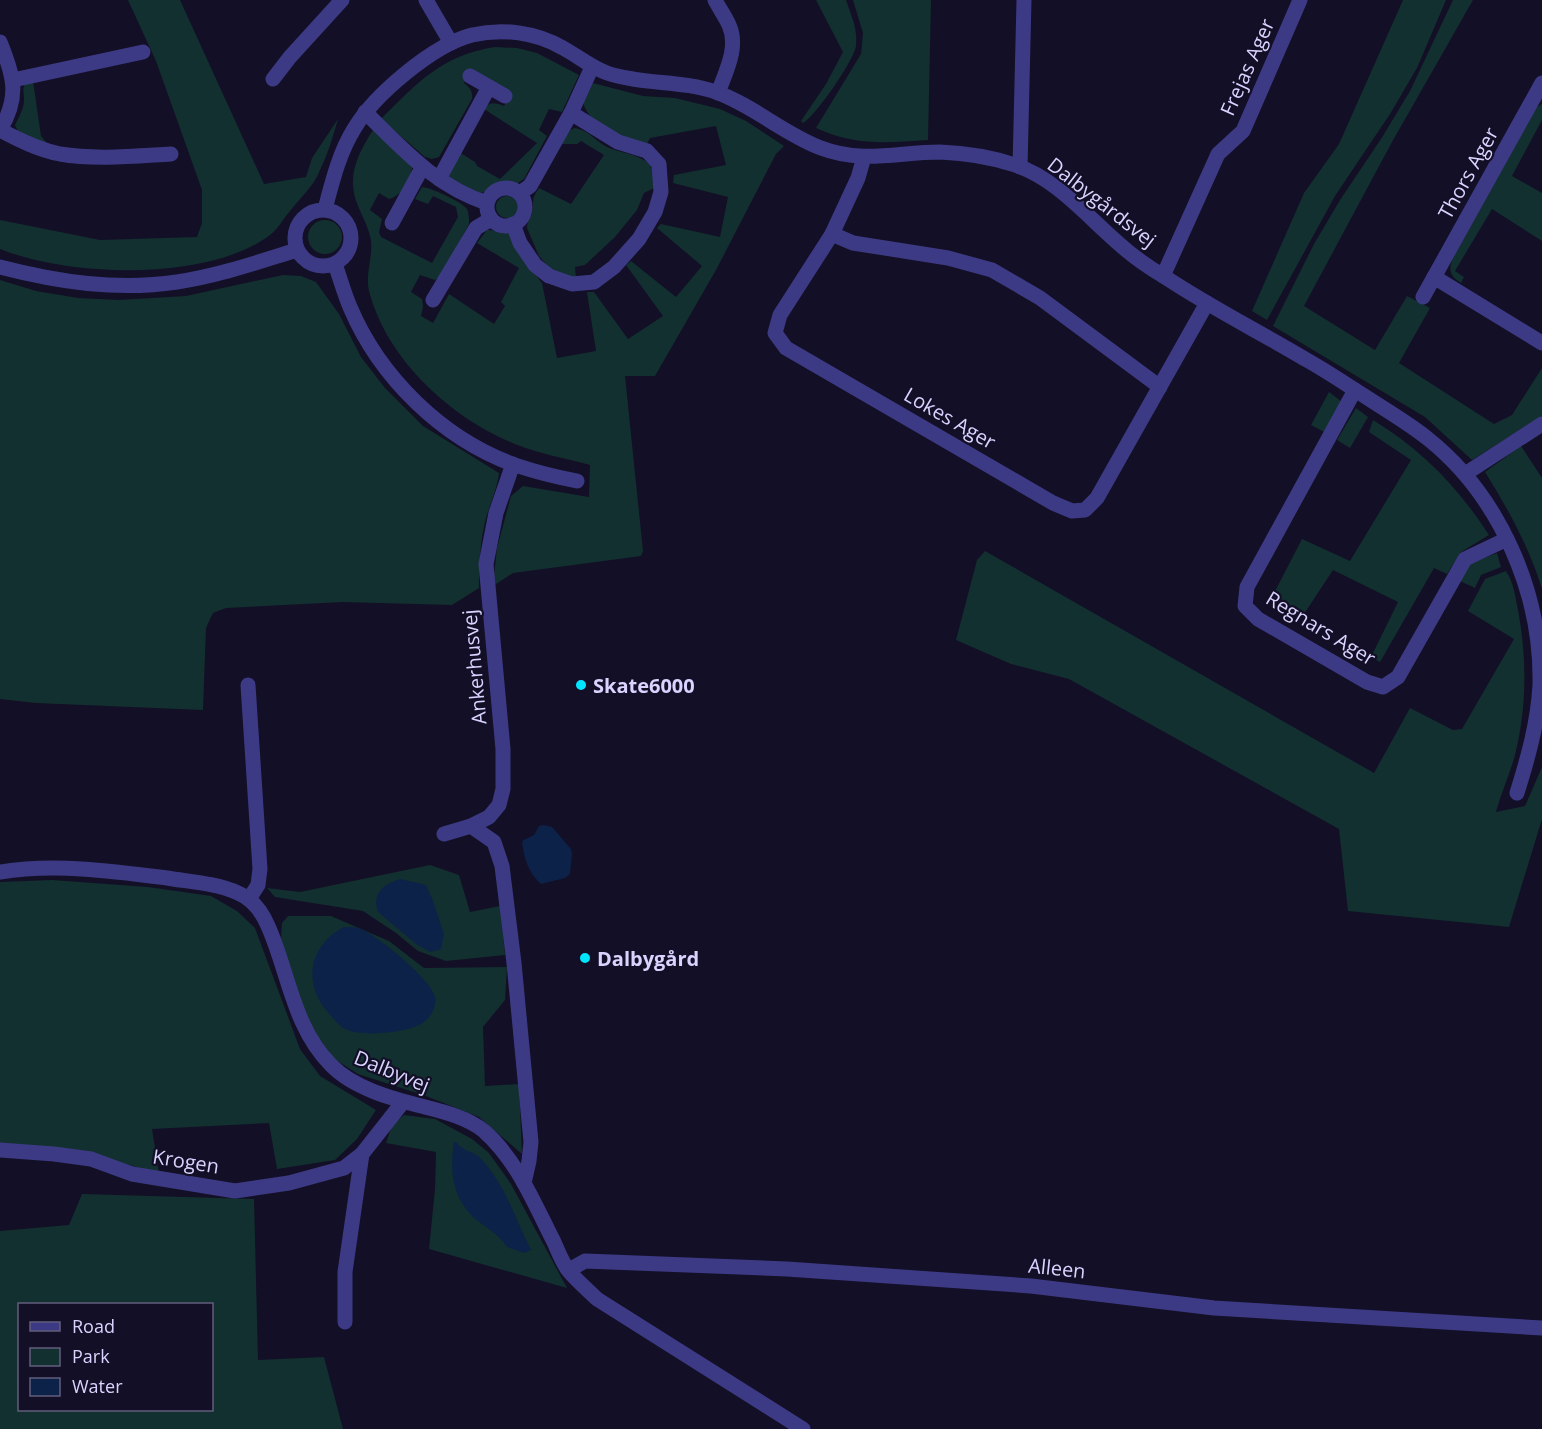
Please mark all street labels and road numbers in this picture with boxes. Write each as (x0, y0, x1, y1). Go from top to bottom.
street label: Frejas Ager (1214, 14, 1280, 120)
street label: Thors Ager (1432, 122, 1504, 224)
street label: Dalbygårdsvej (1042, 151, 1162, 253)
street label: Lokes Ager (899, 381, 1001, 455)
street label: Regnars Ager (1261, 585, 1381, 671)
street label: Ankerhusvej (456, 608, 492, 726)
street label: Dalbyvej (350, 1044, 434, 1098)
street label: Krogen (151, 1142, 221, 1180)
street label: Alleen (1027, 1252, 1087, 1284)

